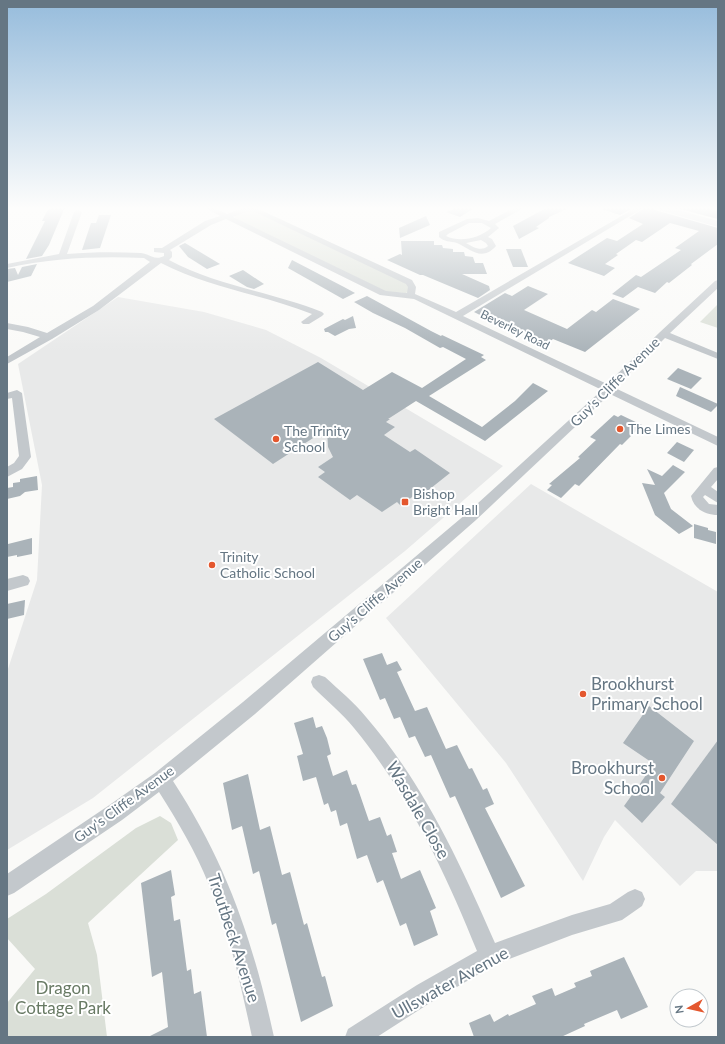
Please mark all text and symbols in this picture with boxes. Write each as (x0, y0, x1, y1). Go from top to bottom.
street label: Beverley Road (478, 306, 552, 353)
street label: Guy's Cliffe Avenue (566, 333, 663, 430)
place label: The Limes (628, 420, 690, 437)
place label: The Trinity School (284, 422, 350, 455)
marker: The Limes (615, 424, 625, 434)
marker: The Trinity School (271, 434, 281, 444)
place label: Bishop Bright Hall (413, 485, 478, 518)
marker: Bishop Bright Hall (400, 497, 410, 507)
place label: Trinity Catholic School (220, 548, 315, 581)
street label: Guy's Cliffe Avenue (324, 554, 425, 645)
marker: Trinity Catholic School (207, 560, 217, 570)
place label: Brookhurst Primary School (591, 673, 703, 714)
marker: Brookhurst Primary School (578, 689, 588, 699)
street label: Wasdale Close (382, 757, 455, 862)
place label: Brookhurst School (571, 757, 654, 798)
street label: Guy's Cliffe Avenue (70, 762, 177, 846)
marker: Brookhurst School (657, 773, 667, 783)
street label: Troutbeck Avenue (204, 871, 265, 1005)
street label: Ullswater Avenue (388, 942, 512, 1023)
park label: Dragon Cottage Park (15, 977, 111, 1018)
north arrow (669, 988, 709, 1028)
text: N (672, 1004, 686, 1015)

